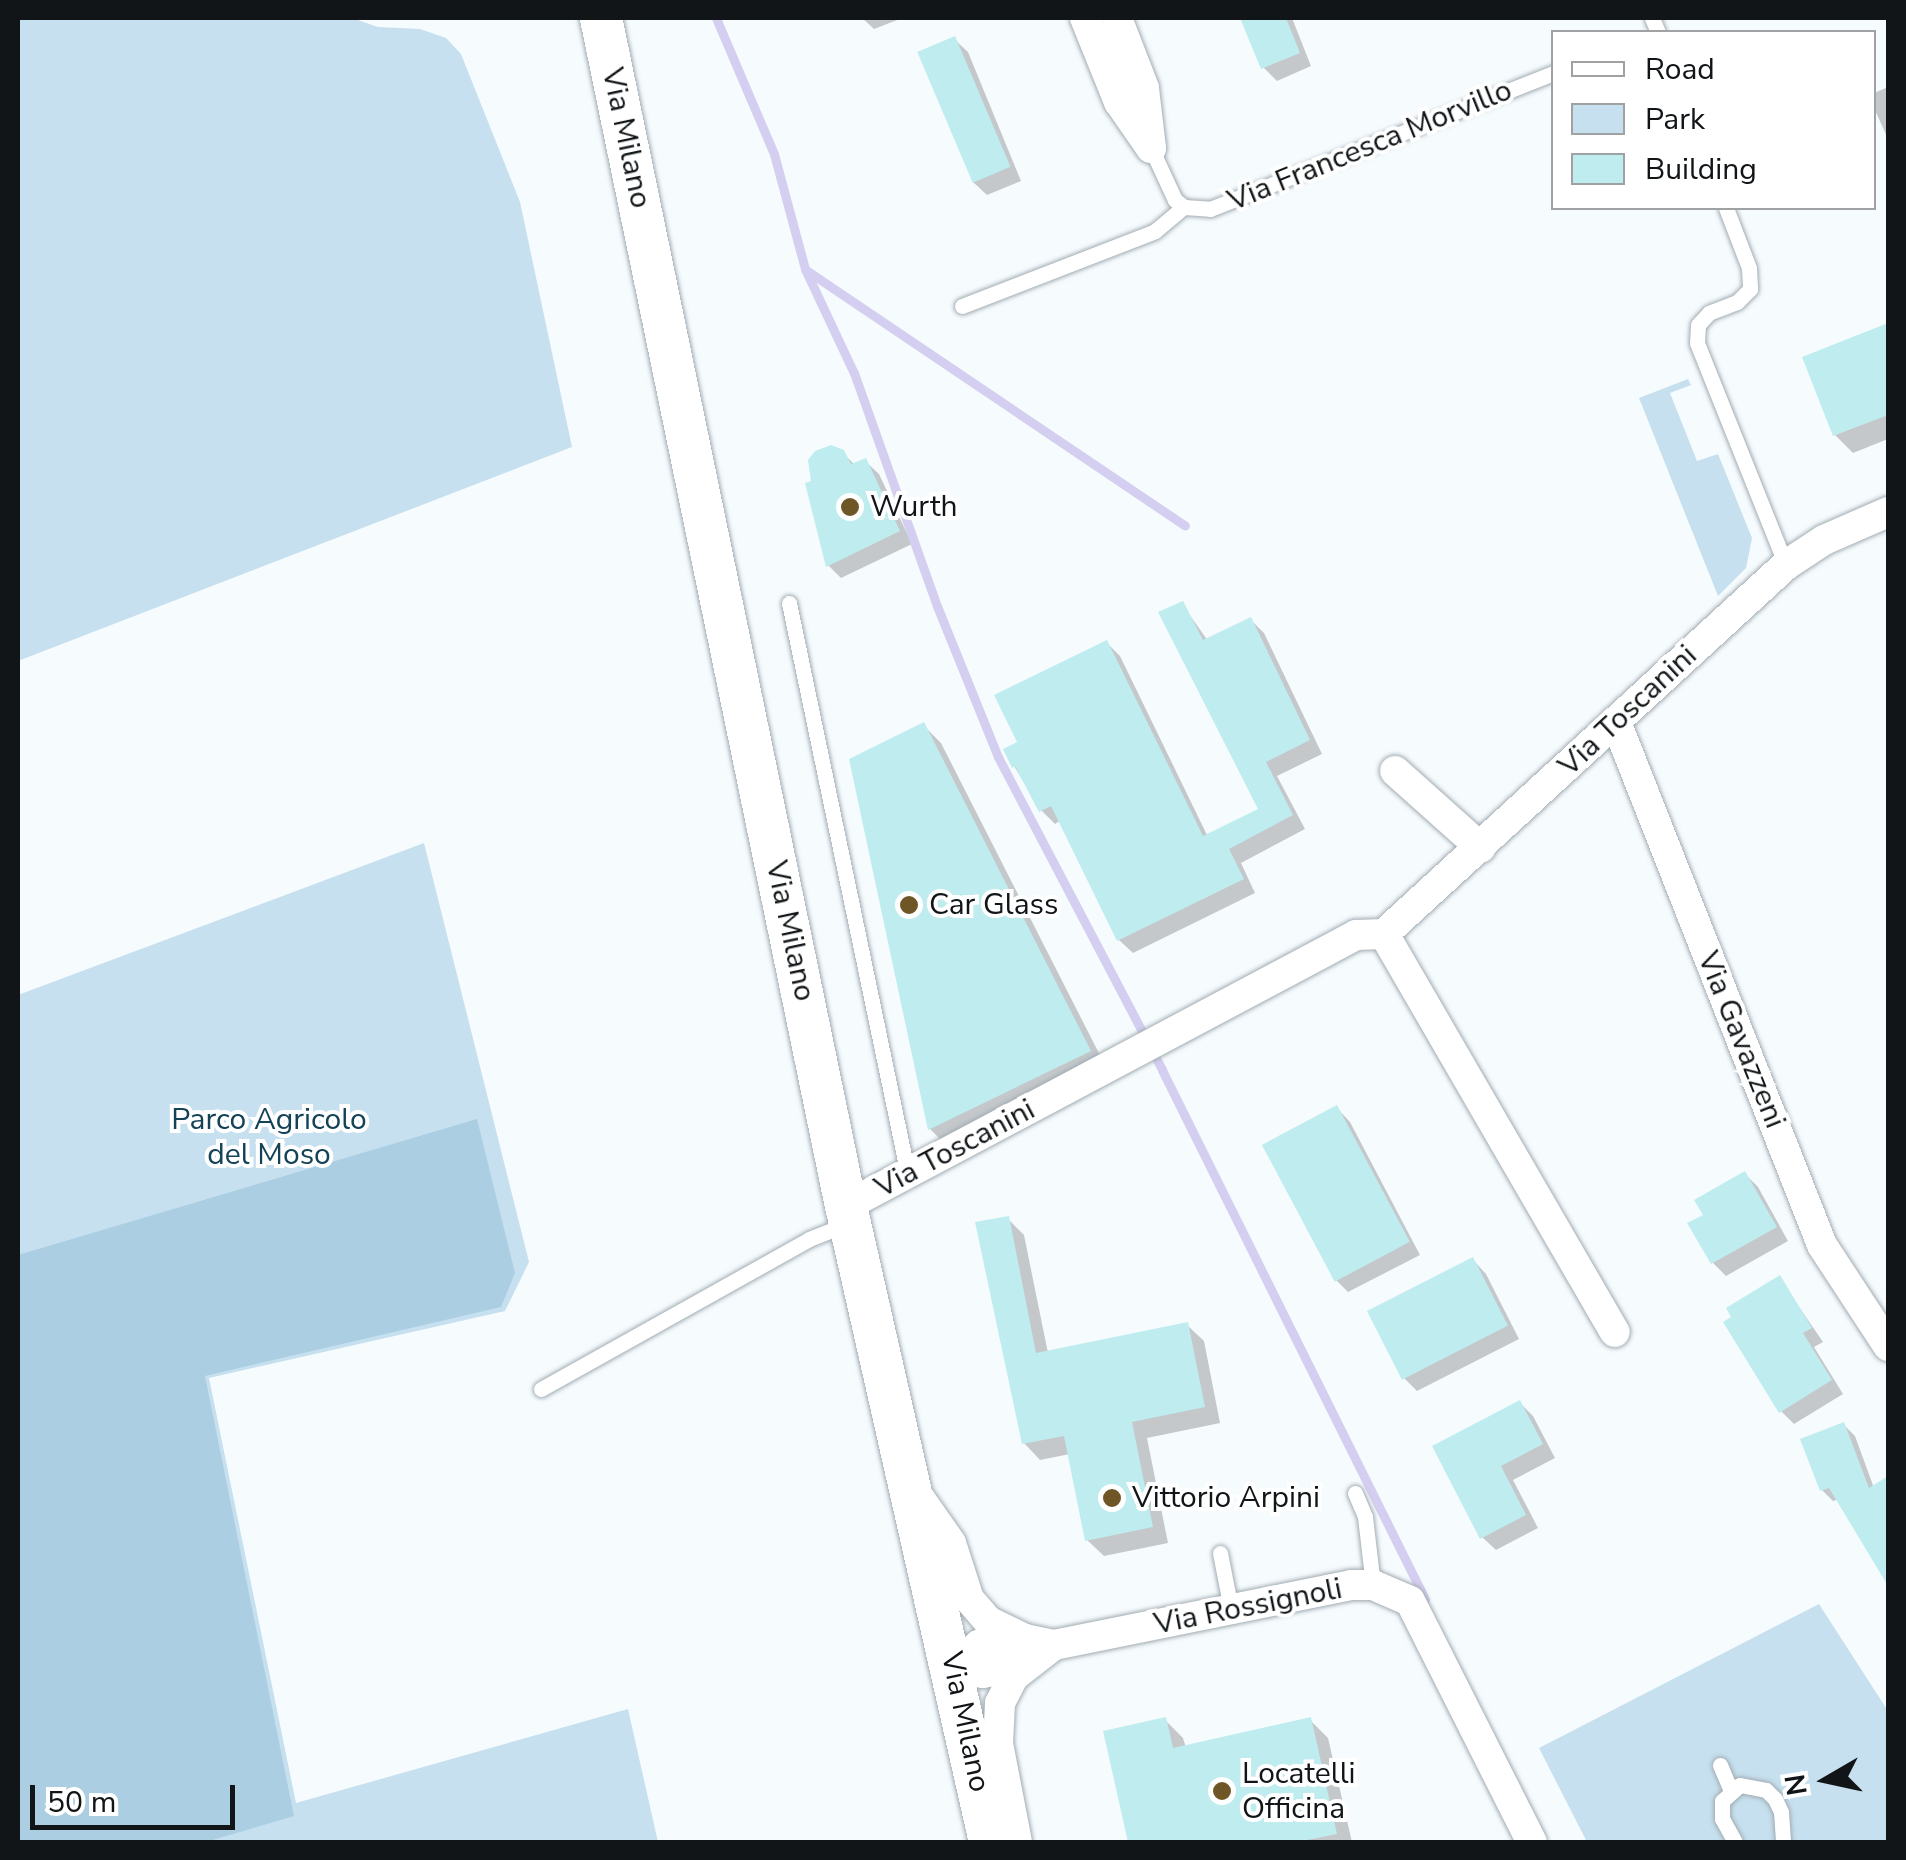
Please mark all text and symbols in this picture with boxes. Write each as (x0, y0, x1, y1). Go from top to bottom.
legend (1551, 30, 1876, 210)
text: Road (1645, 49, 1715, 90)
street label: Via Milano (594, 65, 658, 211)
street label: Via Francesca Morvillo (1223, 73, 1517, 219)
text: Park (1645, 99, 1705, 140)
text: Building (1645, 149, 1757, 190)
place label: Wurth (870, 489, 957, 525)
marker: Wurth (839, 496, 861, 518)
street label: Via Toscanini (1551, 638, 1705, 784)
street label: Via Milano (758, 858, 822, 1004)
place label: Car Glass (929, 887, 1058, 923)
marker: Car Glass (898, 894, 920, 916)
street label: Via Gavazzeni (1689, 946, 1793, 1134)
street label: Via Toscanini (869, 1092, 1041, 1206)
park label: Parco Agricolo del Moso (171, 1102, 367, 1172)
place label: Vittorio Arpini (1132, 1480, 1320, 1516)
marker: Vittorio Arpini (1101, 1487, 1123, 1509)
street label: Via Rossignoli (1151, 1571, 1345, 1643)
street label: Via Milano (933, 1649, 997, 1795)
north arrow (1776, 1730, 1876, 1830)
place label: Locatelli Officina (1242, 1756, 1356, 1826)
scale bar (35, 1765, 240, 1827)
text: N (1776, 1771, 1817, 1798)
marker: Locatelli Officina (1211, 1780, 1233, 1802)
text: 50 m (47, 1782, 116, 1823)

